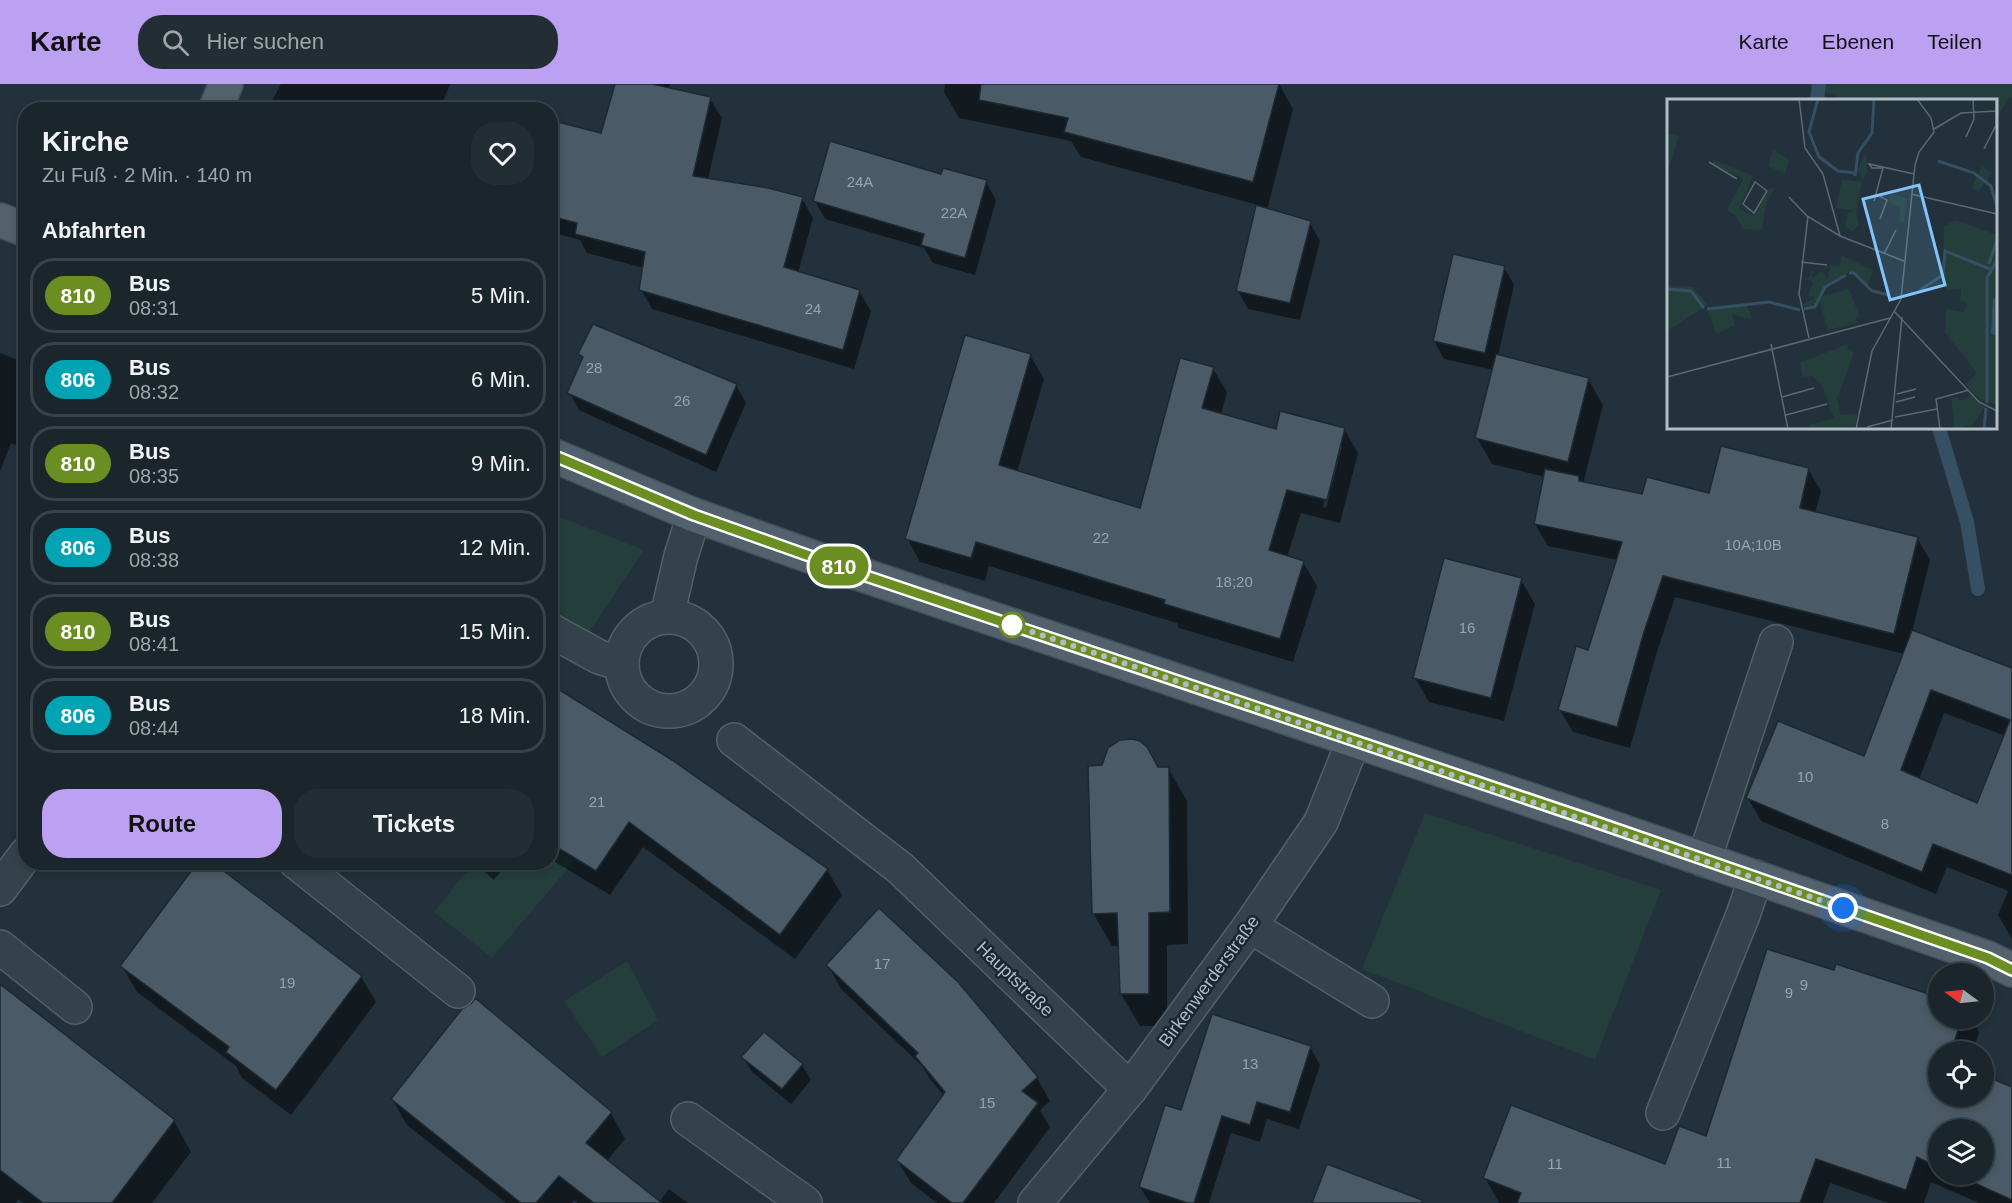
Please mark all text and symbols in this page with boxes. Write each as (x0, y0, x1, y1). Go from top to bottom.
search box (138, 15, 558, 69)
text: Karte (30, 26, 102, 57)
icon: search (159, 26, 192, 59)
text: Hier suchen (207, 29, 324, 54)
text: Karte (1739, 30, 1789, 53)
text: Ebenen (1822, 30, 1894, 53)
text: Teilen (1927, 30, 1982, 53)
inset map (1667, 99, 1997, 429)
button: heart (471, 122, 534, 185)
text: Kirche (42, 126, 129, 157)
text: Zu Fuß · 2 Min. · 140 m (42, 164, 252, 186)
house number: 24A (847, 173, 873, 190)
house number: 22A (941, 204, 967, 221)
text: Abfahrten (42, 218, 146, 243)
text: Bus (129, 271, 171, 296)
text: 5 Min. (471, 283, 531, 308)
text: 810 (60, 284, 96, 307)
text: 08:31 (129, 297, 179, 319)
house number: 24 (805, 300, 821, 317)
text: Bus (129, 355, 171, 380)
house number: 28 (586, 359, 602, 376)
text: 6 Min. (471, 367, 531, 392)
text: 806 (60, 368, 96, 391)
text: 08:32 (129, 381, 179, 403)
house number: 26 (674, 392, 690, 409)
text: Bus (129, 439, 171, 464)
text: 9 Min. (471, 451, 531, 476)
text: 810 (60, 452, 96, 475)
text: 08:35 (129, 465, 179, 487)
text: Bus (129, 523, 171, 548)
house number: 22 (1093, 529, 1109, 546)
text: 12 Min. (459, 535, 531, 560)
text: 806 (60, 536, 96, 559)
house number: 10A;10B (1724, 536, 1782, 553)
line badge: 810 (804, 546, 874, 586)
text: 08:38 (129, 549, 179, 571)
text: 810 (821, 555, 857, 578)
house number: 18;20 (1215, 573, 1253, 590)
text: Bus (129, 607, 171, 632)
unlabelled marker (999, 612, 1025, 638)
text: 15 Min. (459, 619, 531, 644)
house number: 16 (1459, 619, 1475, 636)
text: 810 (60, 620, 96, 643)
text: 08:41 (129, 633, 179, 655)
text: Bus (129, 691, 171, 716)
text: 18 Min. (459, 703, 531, 728)
text: 806 (60, 704, 96, 727)
text: 08:44 (129, 717, 179, 739)
house number: 10 (1797, 768, 1813, 785)
button: Route (42, 789, 282, 858)
button: Tickets (294, 789, 534, 858)
house number: 21 (589, 793, 605, 810)
house number: 8 (1881, 815, 1889, 832)
your location (1828, 893, 1858, 923)
street label: Birkenwerderstraße (1155, 912, 1263, 1050)
street label: Hauptstraße (972, 937, 1058, 1021)
house number: 17 (874, 955, 890, 972)
north arrow (1928, 963, 1994, 1029)
map controls (1928, 963, 1994, 1185)
house number: 19 (279, 974, 295, 991)
house number: 9 (1800, 976, 1808, 993)
house number: 9 (1785, 984, 1793, 1001)
button: locate (1928, 1041, 1994, 1107)
house number: 13 (1242, 1055, 1258, 1072)
house number: 15 (979, 1094, 995, 1111)
button: layers (1928, 1119, 1994, 1185)
house number: 11 (1716, 1154, 1732, 1171)
house number: 11 (1547, 1155, 1563, 1172)

